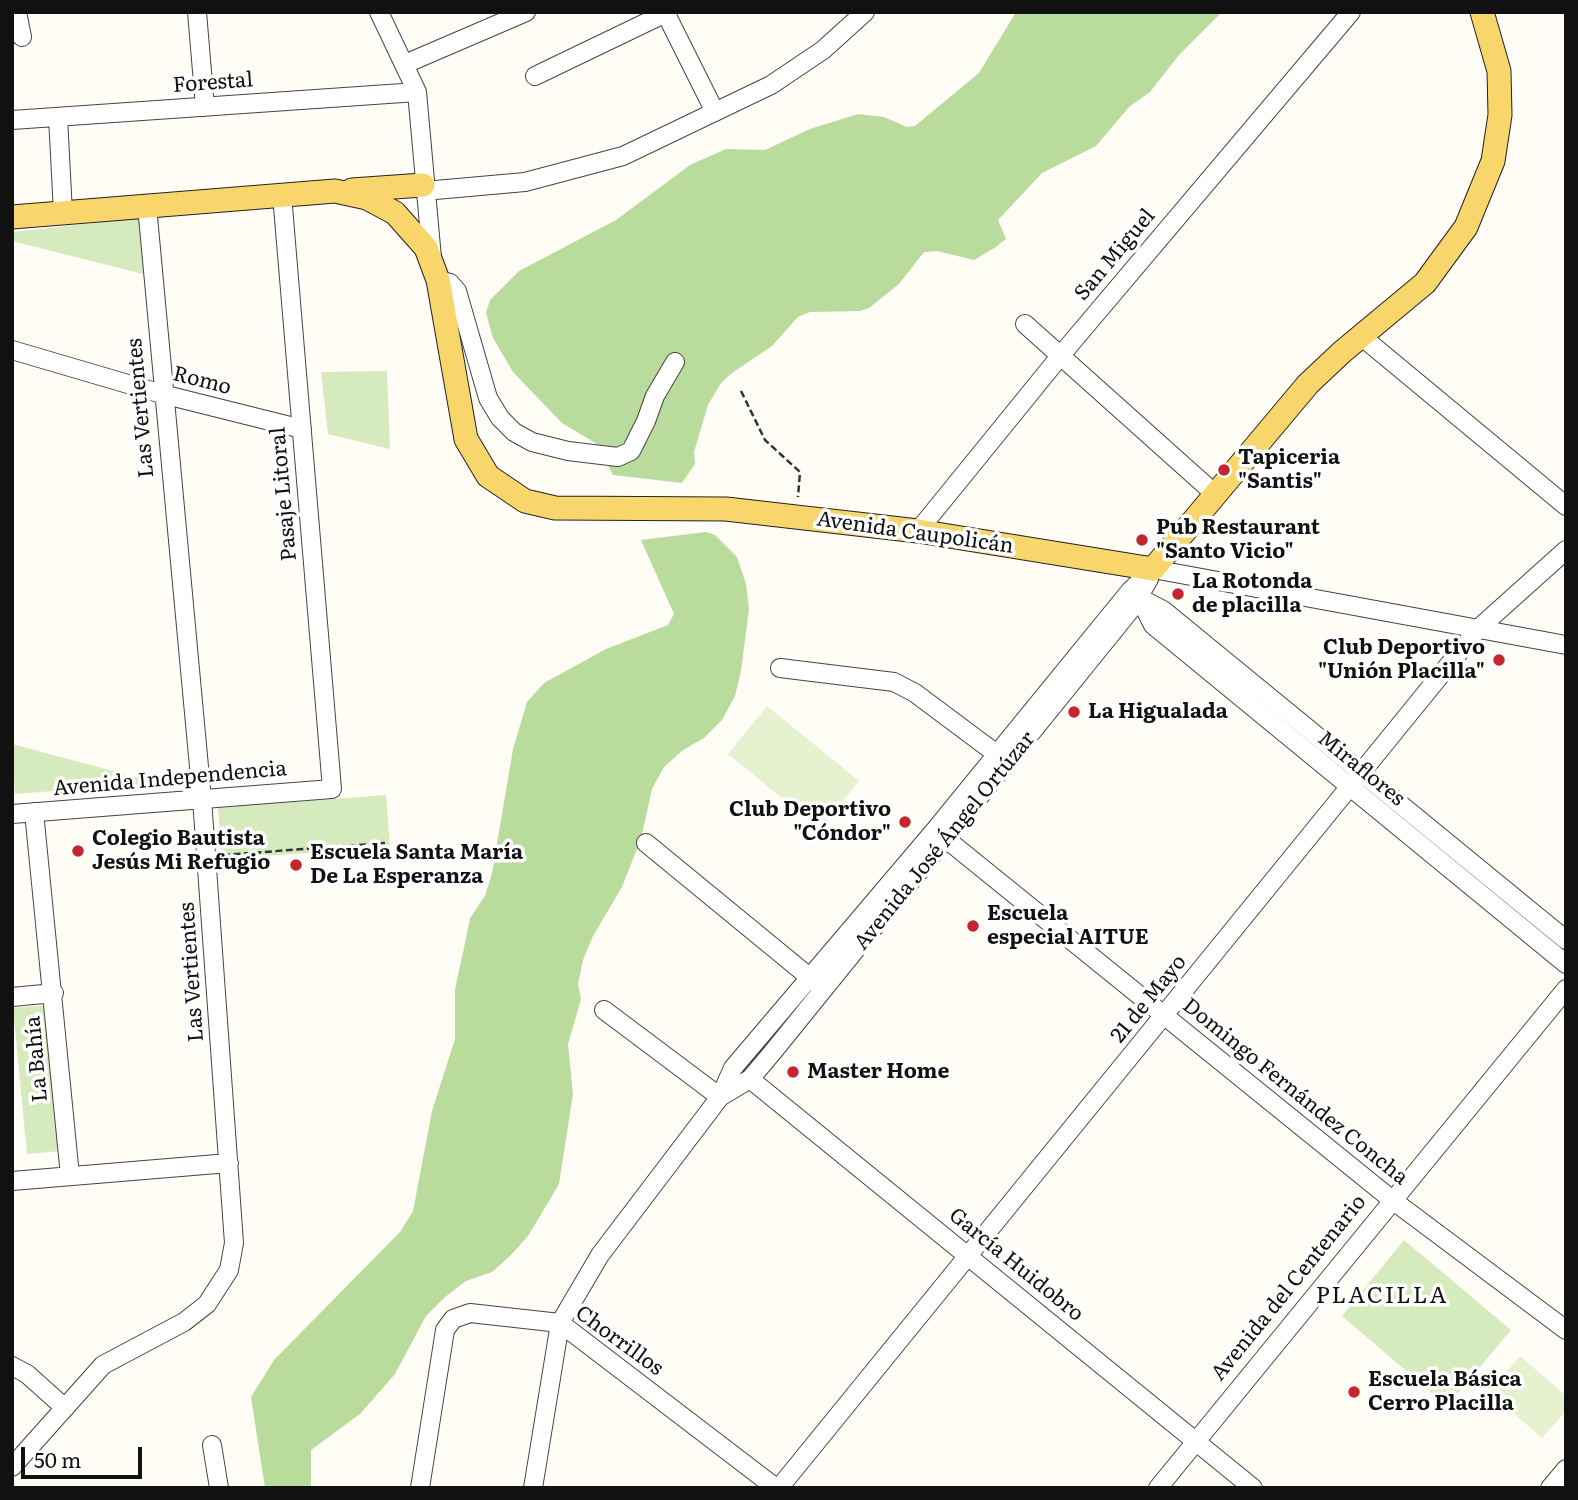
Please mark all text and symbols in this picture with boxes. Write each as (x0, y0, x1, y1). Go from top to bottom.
street label: Forestal (172, 68, 254, 98)
street label: San Miguel (1069, 204, 1161, 306)
street label: Las Vertientes (122, 337, 160, 479)
street label: Romo (170, 362, 234, 400)
street label: Pasaje Litoral (266, 426, 302, 562)
place label: Tapiceria "Santis" (1238, 445, 1340, 495)
marker: Tapiceria "Santis" (1216, 462, 1232, 478)
street label: Avenida Caupolicán (815, 507, 1015, 559)
place label: Pub Restaurant "Santo Vicio" (1156, 515, 1320, 565)
marker: Pub Restaurant "Santo Vicio" (1134, 532, 1150, 548)
place label: La Rotonda de placilla (1192, 569, 1312, 619)
marker: La Rotonda de placilla (1170, 586, 1186, 602)
place label: Club Deportivo "Unión Placilla" (1318, 635, 1485, 685)
marker: Club Deportivo "Unión Placilla" (1491, 652, 1507, 668)
place label: La Higualada (1088, 699, 1228, 725)
marker: La Higualada (1066, 704, 1082, 720)
street label: Miraflores (1312, 726, 1410, 812)
street label: Avenida José Ángel Ortúzar (849, 727, 1041, 955)
street label: Avenida Independencia (52, 756, 288, 802)
place label: Club Deportivo "Cóndor" (729, 797, 891, 847)
marker: Club Deportivo "Cóndor" (897, 814, 913, 830)
place label: Colegio Bautista Jesús Mi Refugio (92, 826, 270, 876)
place label: Escuela Santa María De La Esperanza (310, 840, 523, 890)
marker: Colegio Bautista Jesús Mi Refugio (70, 843, 86, 859)
marker: Escuela Santa María De La Esperanza (288, 857, 304, 873)
street label: Las Vertientes (175, 901, 209, 1043)
place label: Escuela especial AITUE (987, 901, 1149, 951)
marker: Escuela especial AITUE (965, 918, 981, 934)
street label: 21 de Mayo (1106, 950, 1192, 1048)
street label: Domingo Fernández Concha (1177, 993, 1413, 1191)
street label: La Bahía (21, 1015, 53, 1103)
place label: Master Home (807, 1059, 949, 1085)
marker: Master Home (785, 1064, 801, 1080)
street label: Avenida del Centenario (1206, 1190, 1372, 1386)
street label: García Huidobro (944, 1203, 1088, 1327)
district label: PLACILLA (1317, 1282, 1447, 1310)
street label: Chorrillos (570, 1301, 668, 1381)
place label: Escuela Básica Cerro Placilla (1368, 1367, 1522, 1417)
marker: Escuela Básica Cerro Placilla (1346, 1384, 1362, 1400)
scale bar (24, 1434, 145, 1478)
text: 50 m (34, 1443, 81, 1474)

